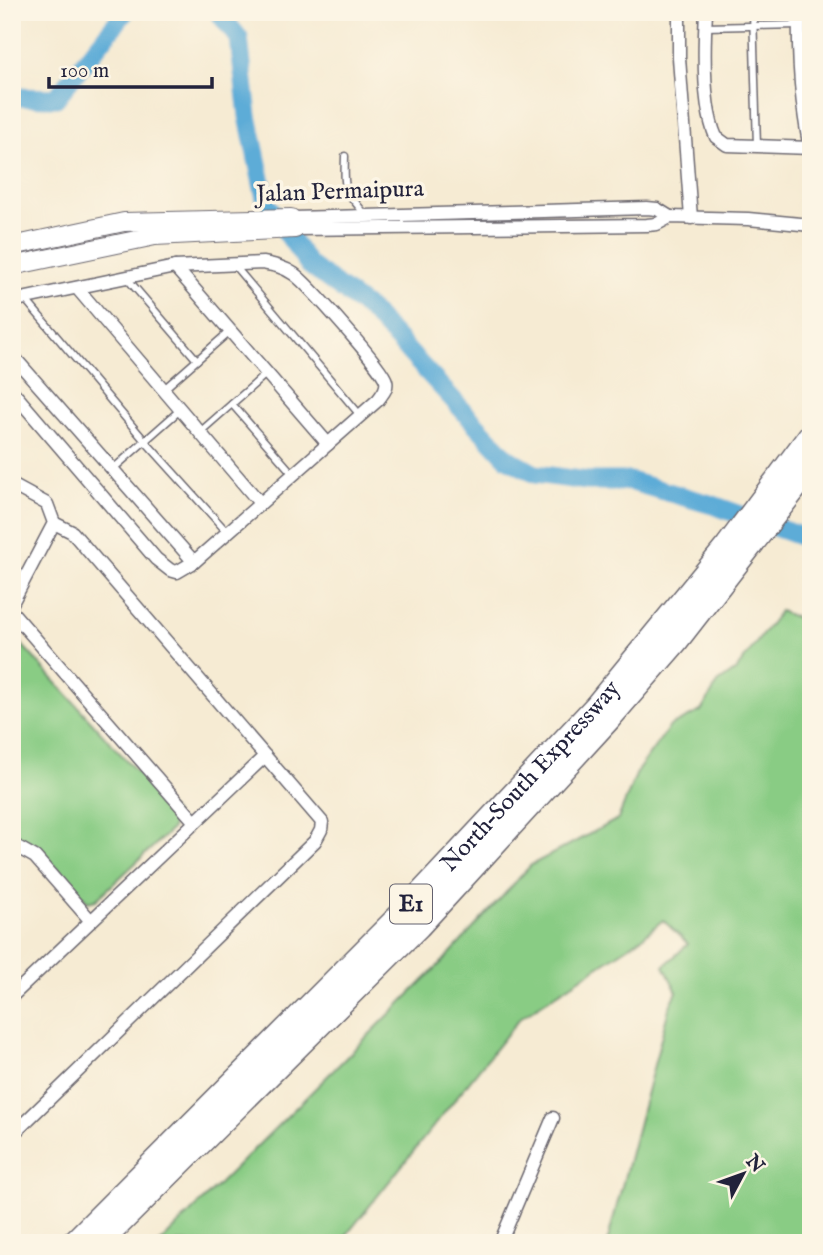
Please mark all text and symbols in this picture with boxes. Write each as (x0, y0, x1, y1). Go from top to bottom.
scale bar (49, 46, 212, 90)
text: 100 m (60, 58, 109, 85)
street label: Jalan Permaipura (253, 174, 425, 211)
street label: North–South Expressway (434, 674, 627, 879)
road number: E1 (390, 884, 432, 923)
north arrow (708, 1140, 778, 1210)
text: N (739, 1149, 769, 1179)

